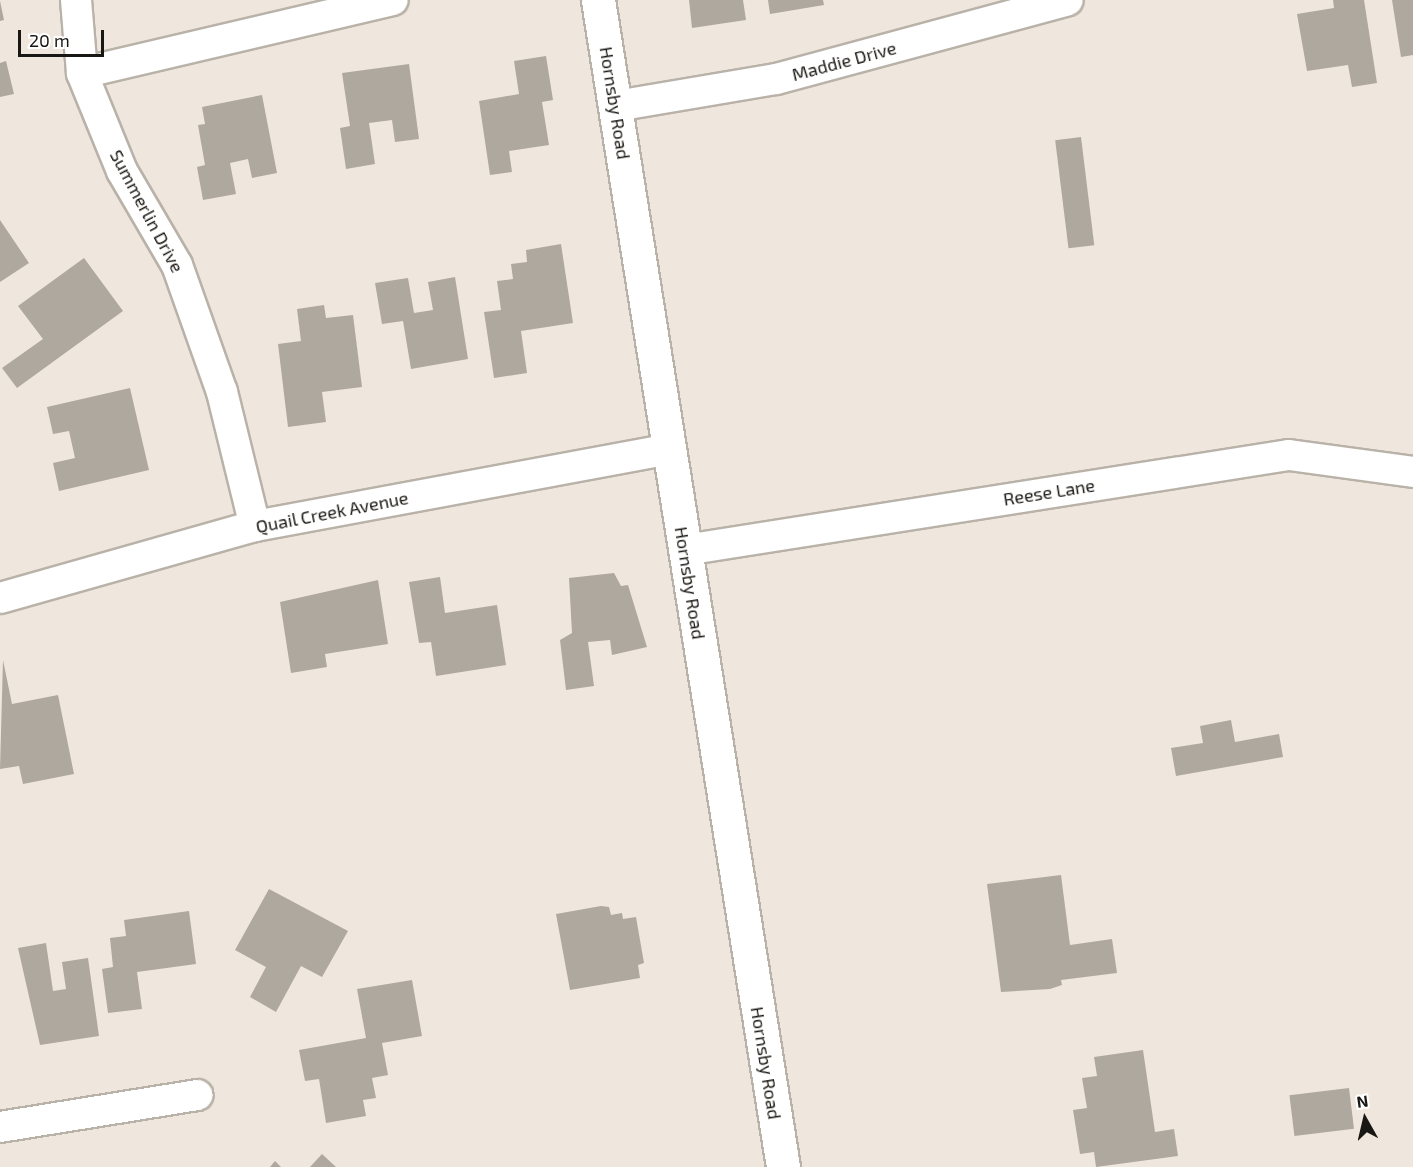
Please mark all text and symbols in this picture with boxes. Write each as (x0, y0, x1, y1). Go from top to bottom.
scale bar (21, 18, 106, 56)
text: 20 m (29, 29, 70, 51)
street label: Maddie Drive (789, 37, 899, 85)
street label: Hornsby Road (595, 45, 635, 161)
street label: Summerlin Drive (106, 146, 188, 276)
street label: Reese Lane (1002, 474, 1096, 510)
street label: Quail Creek Avenue (253, 487, 411, 537)
street label: Hornsby Road (670, 525, 710, 641)
street label: Hornsby Road (746, 1005, 786, 1121)
north arrow (1335, 1089, 1395, 1149)
text: N (1355, 1090, 1369, 1111)

